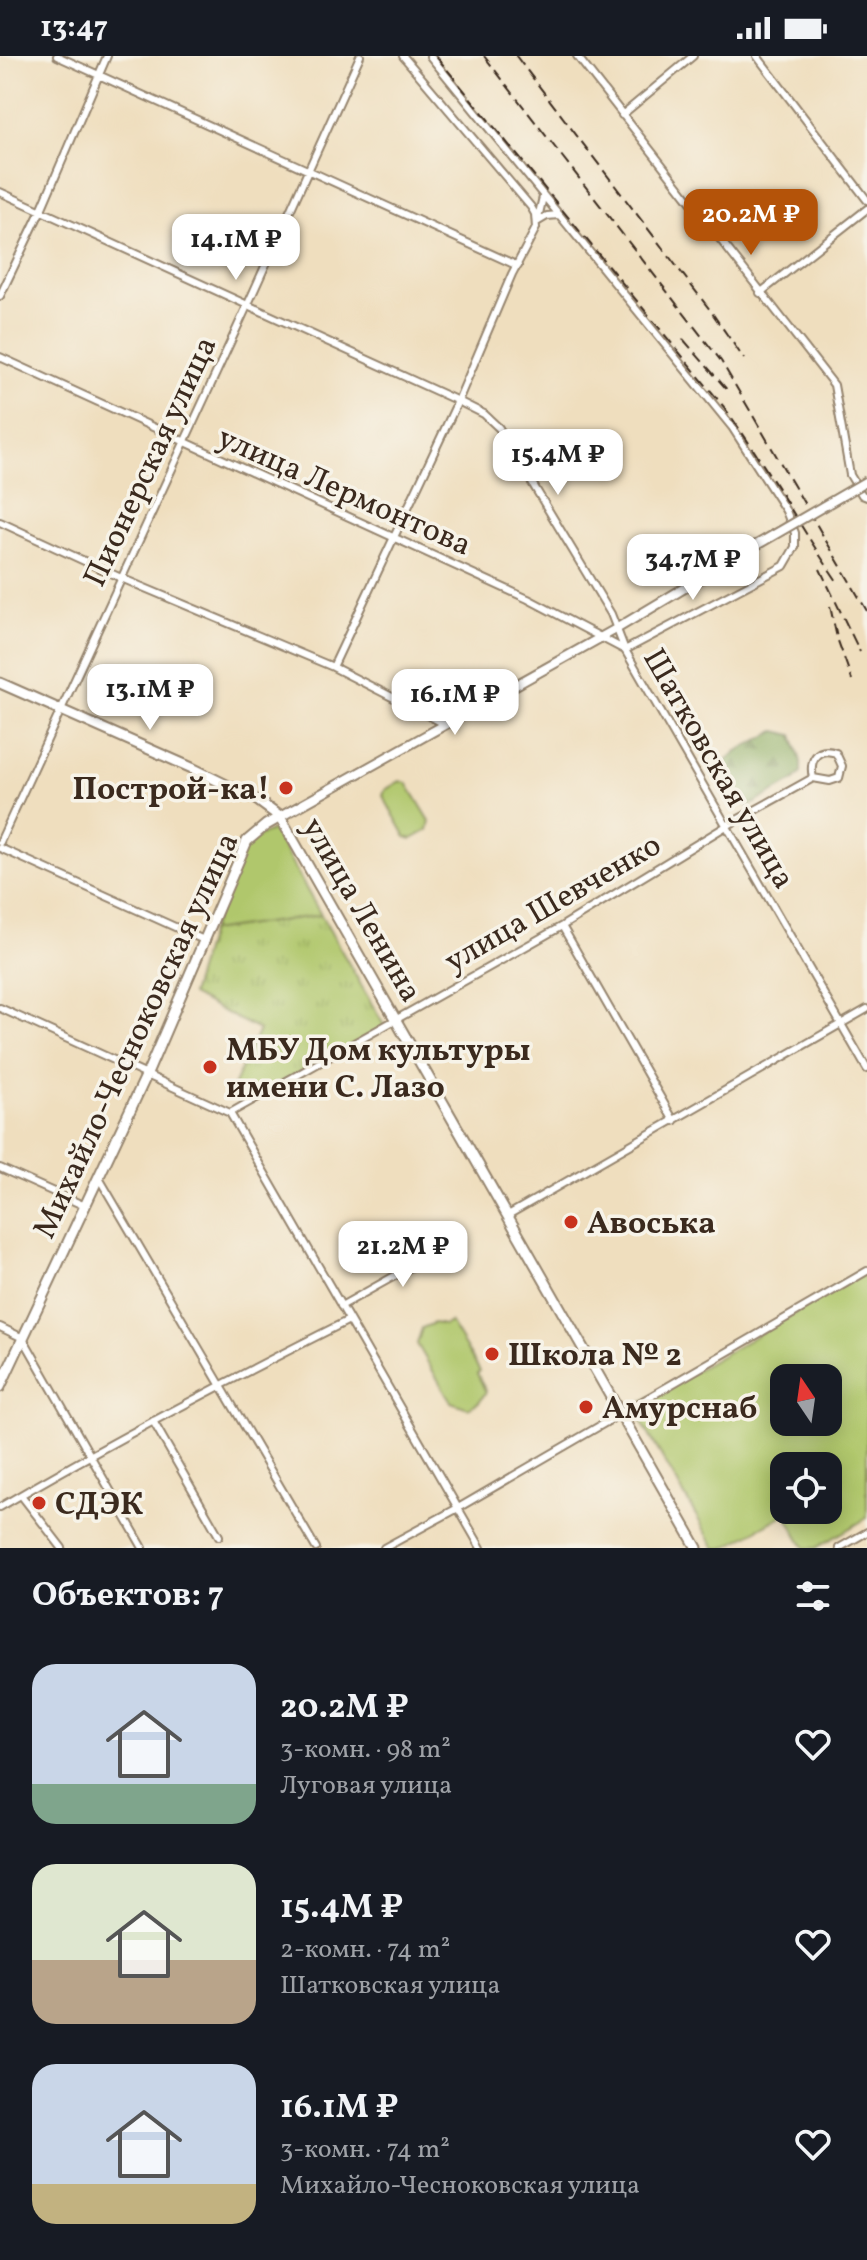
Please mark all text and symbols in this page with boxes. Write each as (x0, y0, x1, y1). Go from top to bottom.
text: 13:47 (40, 7, 108, 49)
pin: 20.2M ₽ (677, 189, 825, 257)
text: 20.2M ₽ (702, 197, 800, 233)
pin: 14.1M ₽ (162, 214, 310, 282)
text: 14.1M ₽ (190, 222, 282, 258)
street label: Пионерская улица (74, 330, 229, 595)
street label: улица Лермонтова (210, 417, 478, 568)
pin: 15.4M ₽ (484, 429, 632, 497)
text: 15.4M ₽ (511, 437, 605, 473)
pin: 34.7M ₽ (619, 534, 767, 602)
text: 34.7M ₽ (645, 542, 741, 578)
street label: Шатковская улица (631, 641, 804, 898)
pin: 13.1M ₽ (76, 664, 224, 732)
pin: 16.1M ₽ (381, 669, 529, 737)
text: 13.1M ₽ (105, 672, 195, 708)
text: 16.1M ₽ (410, 677, 500, 713)
place label: Построй-ка! (72, 769, 270, 813)
marker: Построй-ка! (277, 779, 295, 797)
street label: улица Ленина (290, 810, 431, 1011)
street label: улица Шевченко (437, 825, 670, 985)
street label: Михайло-Чесноковская улица (24, 826, 251, 1246)
place label: МБУ Дом культуры имени С. Лазо (226, 1030, 530, 1111)
marker: МБУ Дом культуры имени С. Лазо (201, 1058, 219, 1076)
place label: Авоська (587, 1203, 716, 1247)
marker: Авоська (562, 1213, 580, 1231)
pin: 21.2M ₽ (329, 1221, 477, 1289)
text: 21.2M ₽ (356, 1229, 450, 1265)
place label: Школа № 2 (508, 1335, 682, 1379)
marker: Школа № 2 (483, 1345, 501, 1363)
north arrow (770, 1364, 842, 1436)
map controls (770, 1364, 842, 1524)
place label: Амурснаб (602, 1388, 757, 1432)
marker: Амурснаб (577, 1398, 595, 1416)
button: locate (770, 1452, 842, 1524)
place label: СДЭК (55, 1484, 143, 1528)
marker: СДЭК (30, 1494, 48, 1512)
text: Объектов: 7 (32, 1573, 224, 1620)
icon: filters (791, 1574, 835, 1618)
text: 20.2M ₽ (280, 1685, 409, 1732)
icon: home (96, 1696, 192, 1792)
icon: heart (791, 1722, 835, 1766)
text: 3-комн. · 98 m² (280, 1732, 451, 1768)
text: Луговая улица (280, 1768, 452, 1804)
text: 15.4M ₽ (280, 1885, 403, 1932)
icon: home (96, 1896, 192, 1992)
icon: heart (791, 1922, 835, 1966)
text: 2-комн. · 74 m² (280, 1932, 450, 1968)
text: Шатковская улица (280, 1968, 500, 2004)
text: 16.1M ₽ (280, 2085, 399, 2132)
icon: home (96, 2096, 192, 2192)
icon: heart (791, 2122, 835, 2166)
text: 3-комн. · 74 m² (280, 2132, 450, 2168)
text: Михайло-Чесноковская улица (280, 2168, 640, 2204)

